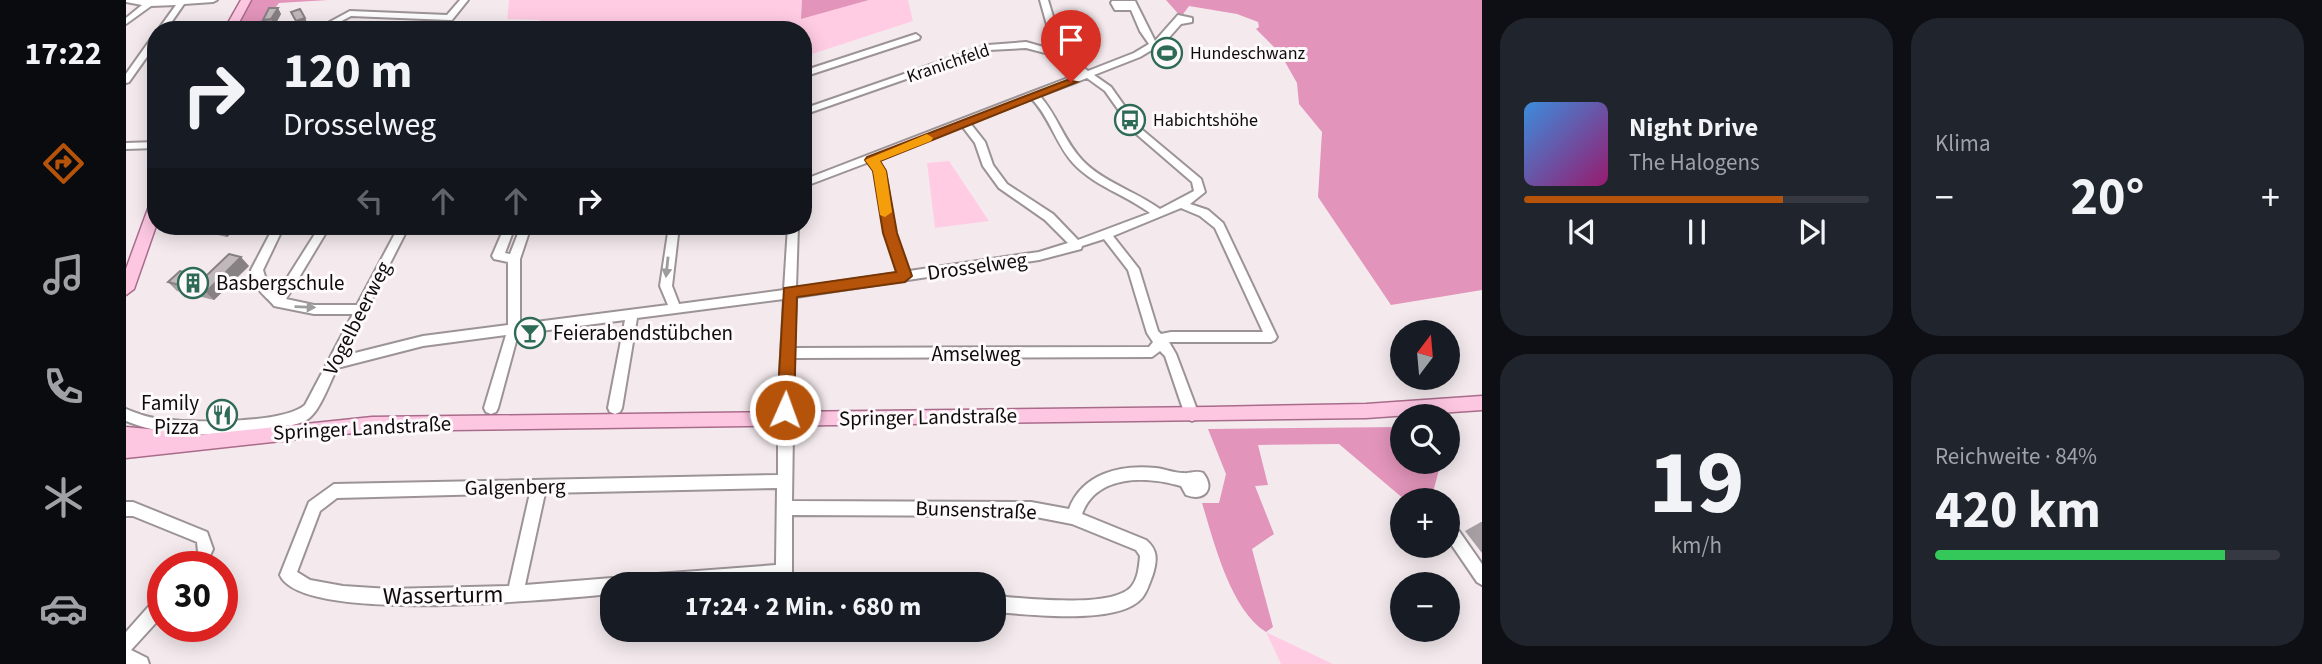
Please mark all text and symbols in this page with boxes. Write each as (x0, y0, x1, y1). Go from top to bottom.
pin (1041, 10, 1101, 82)
icon: arrive (1052, 21, 1090, 59)
text: 17:22 (24, 31, 102, 77)
sports icon: Hundeschwanz (1150, 36, 1184, 70)
text: 120 m (283, 37, 412, 107)
street label: Kranichfeld (903, 38, 993, 89)
place label: Hundeschwanz (1190, 41, 1306, 66)
icon: right (168, 49, 259, 140)
text: Drosselweg (283, 102, 436, 148)
bus stop icon: Habichtshöhe (1113, 103, 1147, 137)
place label: Habichtshöhe (1153, 108, 1258, 133)
text: Night Drive (1629, 109, 1758, 146)
text: Klima (1935, 127, 1991, 160)
icon: directions (39, 139, 88, 188)
text: The Halogens (1629, 146, 1760, 179)
text: 20° (2071, 161, 2144, 235)
text: − (1935, 171, 1954, 225)
text: + (2261, 171, 2280, 225)
icon: left (351, 182, 389, 220)
icon: ahead (424, 182, 462, 220)
icon: ahead (497, 182, 535, 220)
icon: right (570, 182, 608, 220)
icon: previous (1563, 213, 1601, 251)
icon: pause (1678, 213, 1716, 251)
icon: next (1793, 213, 1831, 251)
street label: Drosselweg (925, 244, 1029, 288)
icon: music (39, 250, 88, 299)
street label: Vogelbeerweg (316, 256, 399, 380)
one-way arrow (661, 256, 672, 278)
building icon: Basbergschule (176, 266, 210, 300)
place label: Basbergschule (216, 268, 344, 298)
one-way arrow (294, 302, 316, 313)
bar icon: Feierabendstübchen (513, 316, 547, 350)
place label: Feierabendstübchen (553, 318, 733, 348)
north arrow (1390, 320, 1460, 390)
map controls (1390, 320, 1460, 642)
street label: Amselweg (931, 339, 1021, 369)
icon: phone (39, 362, 88, 411)
position arrow (748, 373, 822, 447)
place label: Family Pizza (141, 388, 199, 442)
restaurant icon: Family Pizza (205, 398, 239, 432)
street label: Springer Landstraße (839, 400, 1017, 434)
button: search (1390, 404, 1460, 474)
street label: Springer Landstraße (272, 408, 452, 448)
text: 19 (1648, 419, 1745, 548)
text: Reichweite · 84% (1935, 440, 2097, 473)
street label: Galgenberg (464, 471, 566, 503)
icon: climate (39, 473, 88, 522)
text: 420 km (1935, 474, 2101, 548)
button: + (1390, 488, 1460, 558)
street label: Bunsenstraße (915, 493, 1037, 527)
text: km/h (1671, 529, 1722, 562)
speed limit sign: 30 (147, 551, 238, 642)
button: − (1390, 572, 1460, 642)
street label: Wasserturm (383, 577, 503, 614)
icon: car (39, 584, 88, 633)
text: 17:24 · 2 Min. · 680 m (685, 588, 921, 625)

